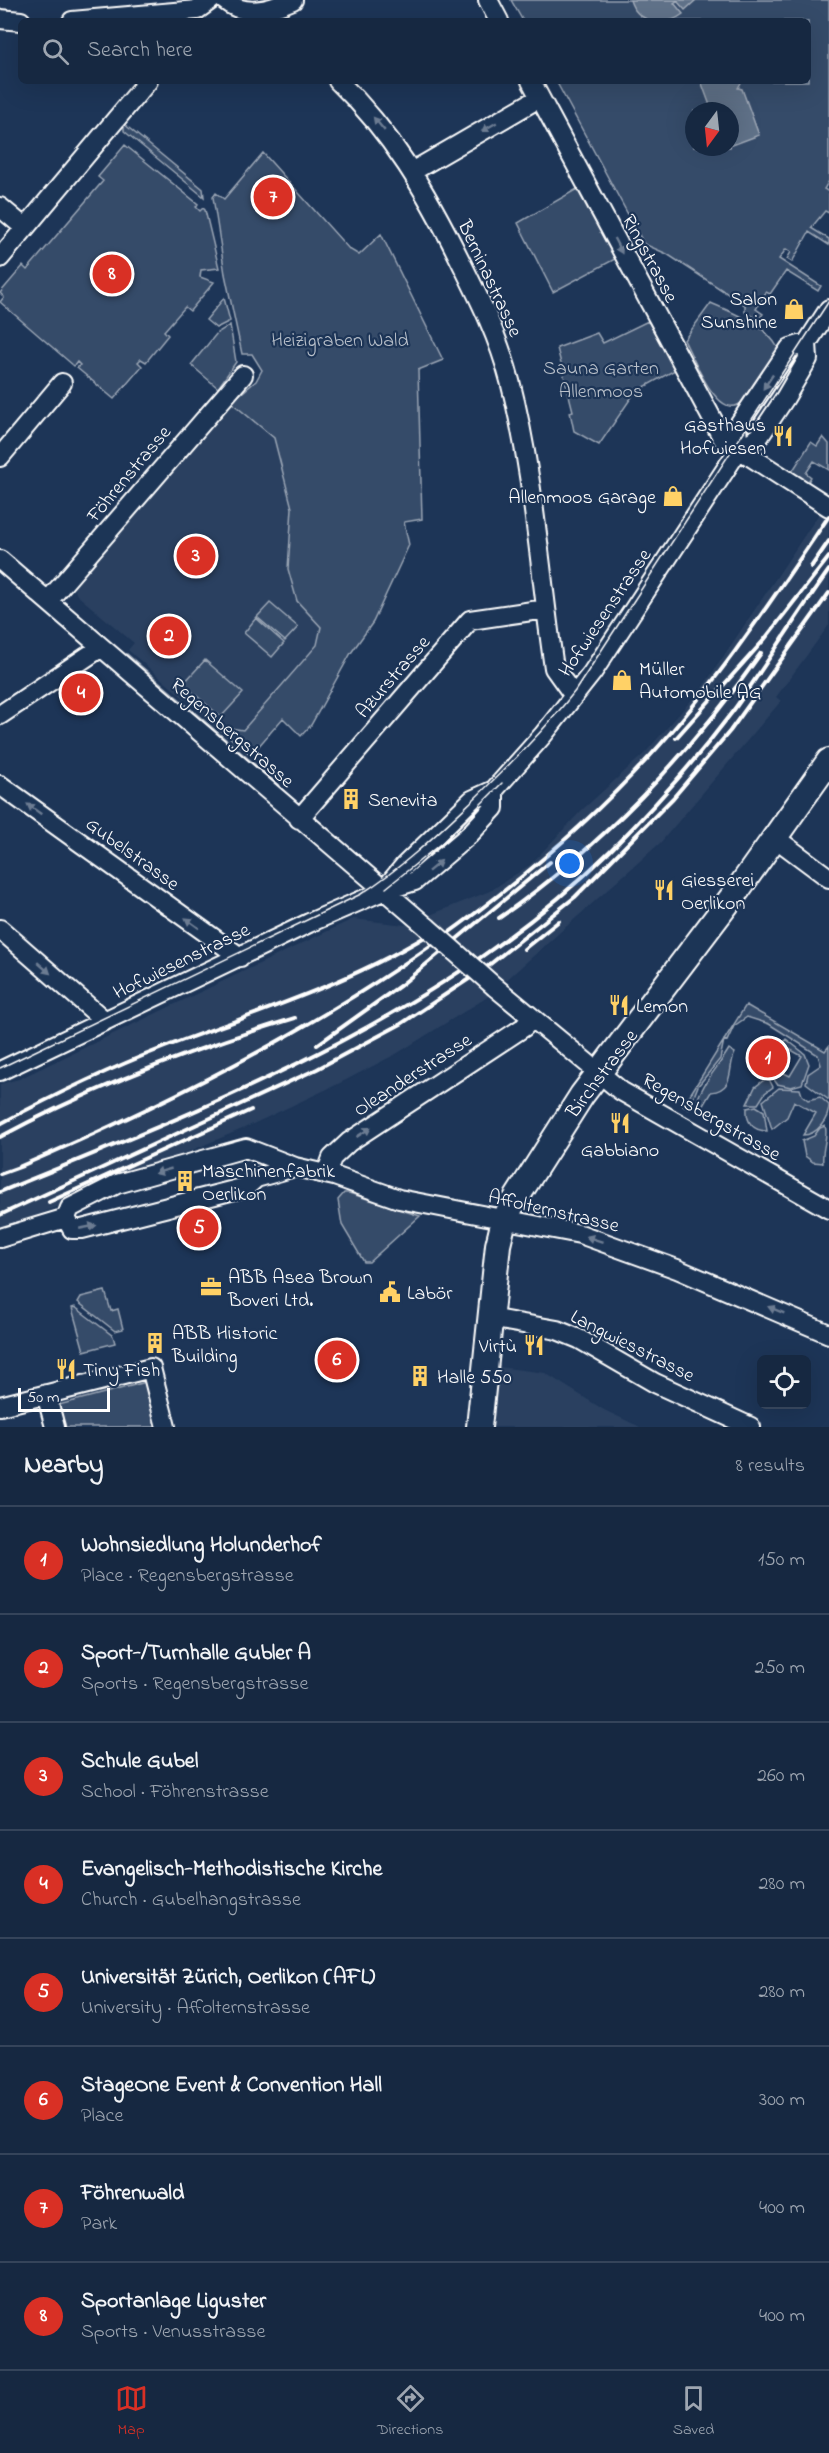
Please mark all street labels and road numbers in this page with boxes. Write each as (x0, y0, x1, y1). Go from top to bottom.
street label: Ringstrasse (612, 210, 684, 309)
street label: Berninastrasse (449, 215, 529, 342)
street label: Föhrenstrasse (80, 420, 179, 530)
street label: Hofwiesenstrasse (552, 543, 660, 683)
street label: Azurstrasse (350, 630, 438, 725)
street label: Regensbergstrasse (162, 672, 300, 797)
street label: Gubelstrasse (78, 811, 185, 899)
street label: Hofwiesenstrasse (109, 916, 256, 1008)
street label: Birchstrasse (559, 1024, 646, 1126)
street label: Oleanderstrasse (349, 1027, 478, 1125)
street label: Regensbergstrasse (635, 1067, 786, 1171)
street label: Affolternstrasse (485, 1183, 622, 1242)
street label: Langwiesstrasse (564, 1303, 699, 1392)

